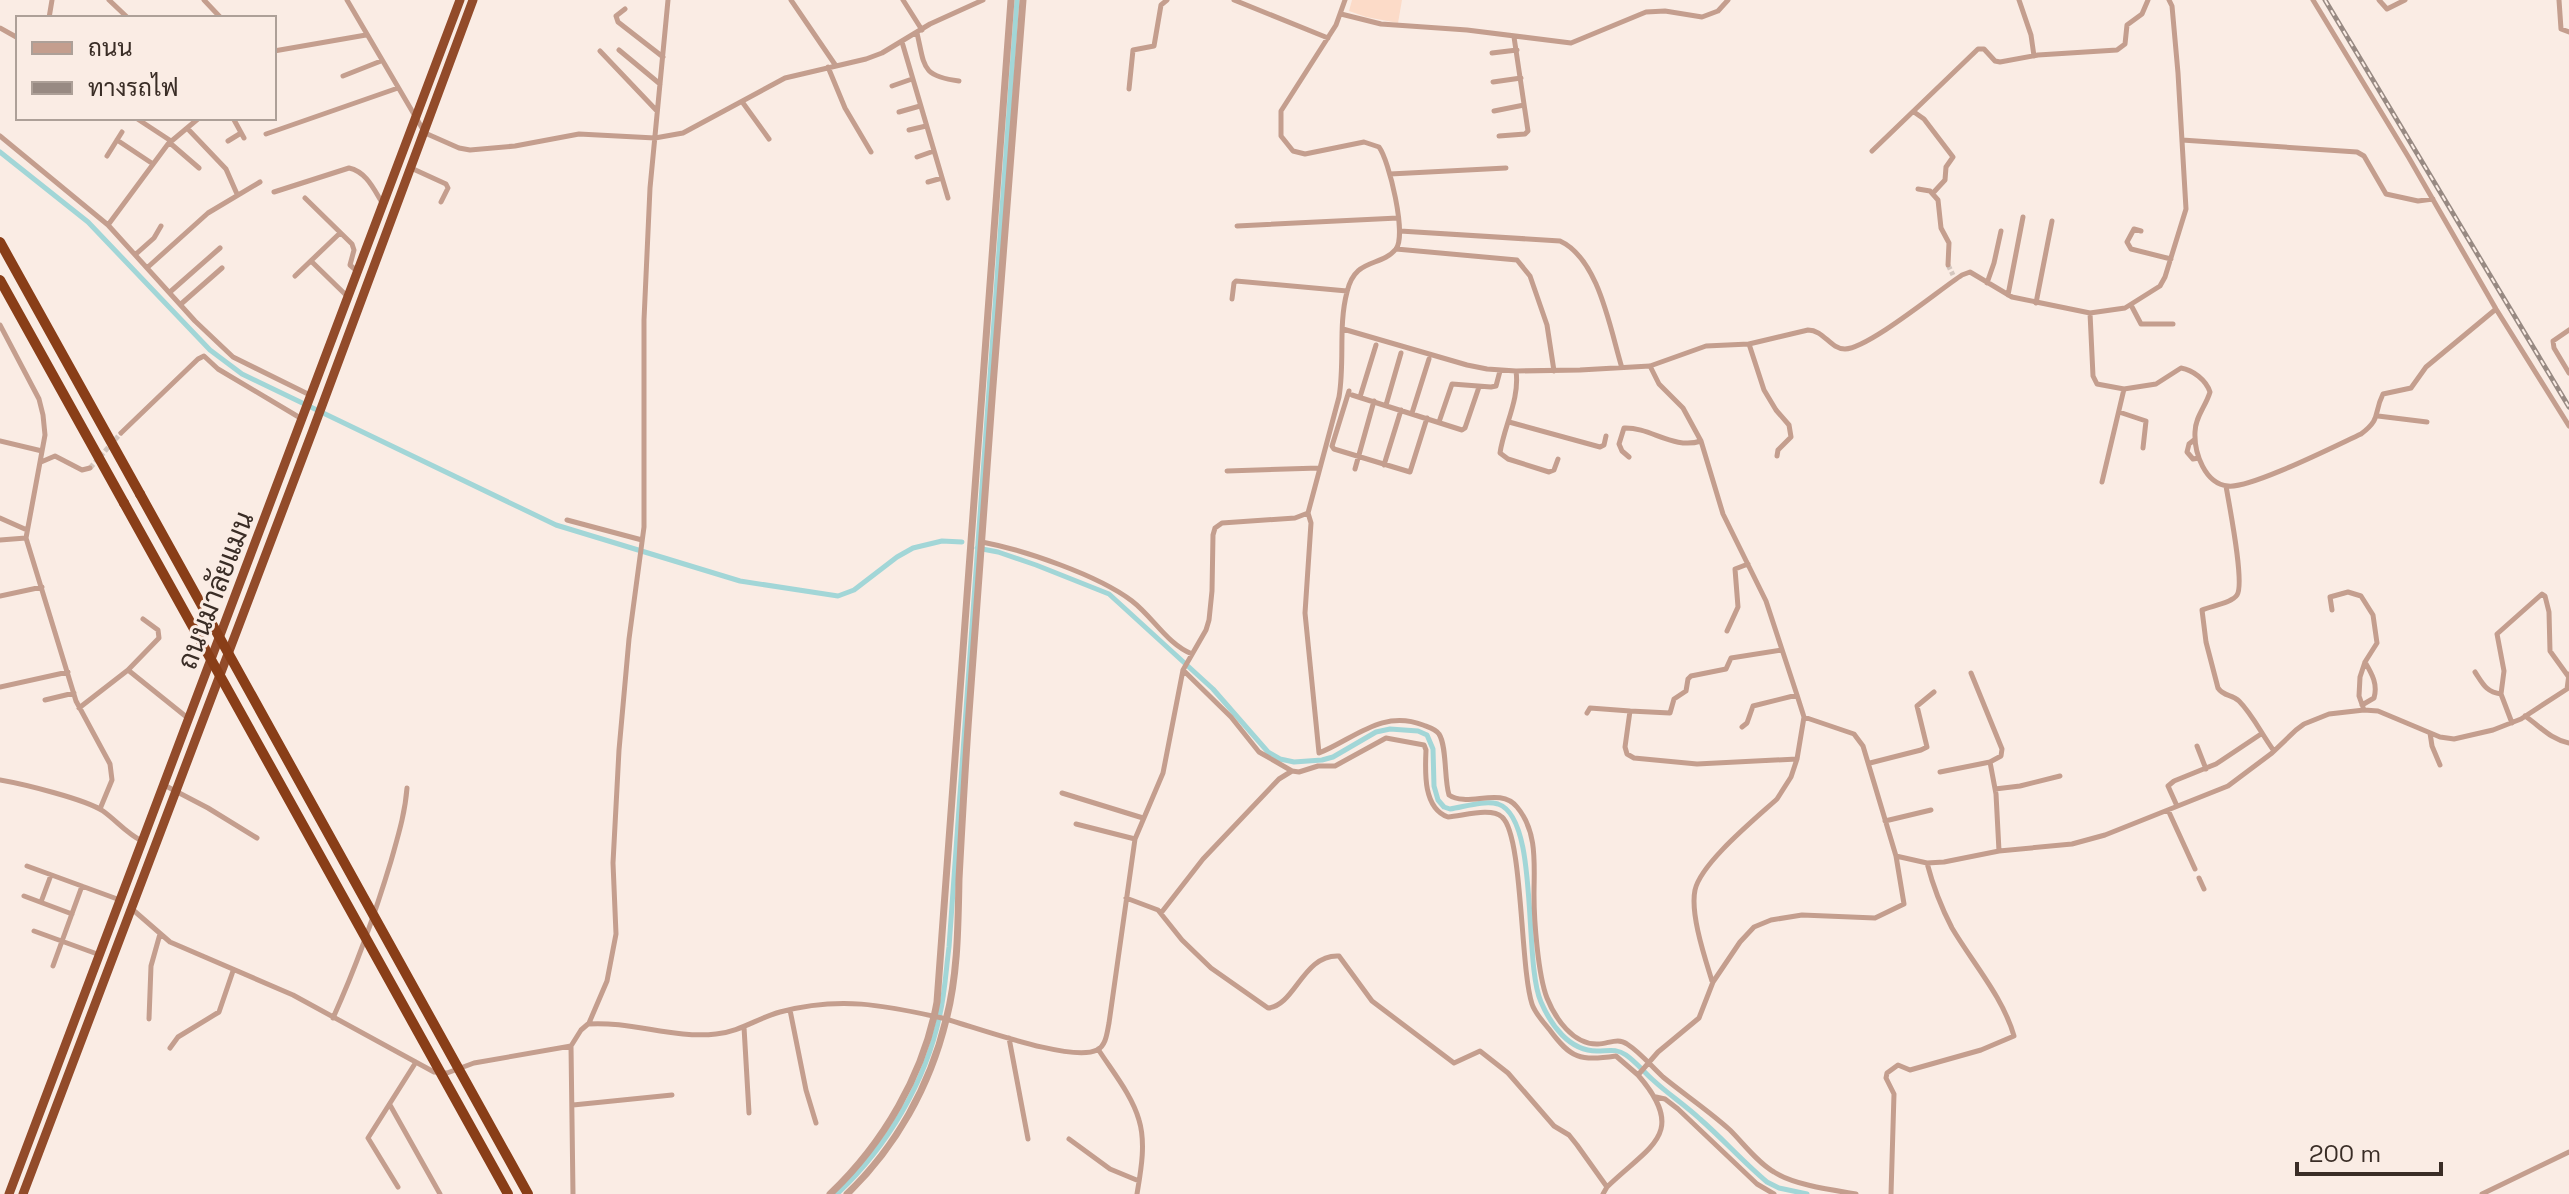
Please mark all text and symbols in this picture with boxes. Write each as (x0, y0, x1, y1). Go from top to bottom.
legend (16, 16, 276, 120)
text: ถนน (88, 32, 133, 63)
text: ทางรถไฟ (88, 72, 179, 103)
street label: ถนนมาลัยแมน (168, 506, 262, 674)
scale bar (2297, 1126, 2441, 1176)
text: 200 m (2309, 1138, 2381, 1169)

